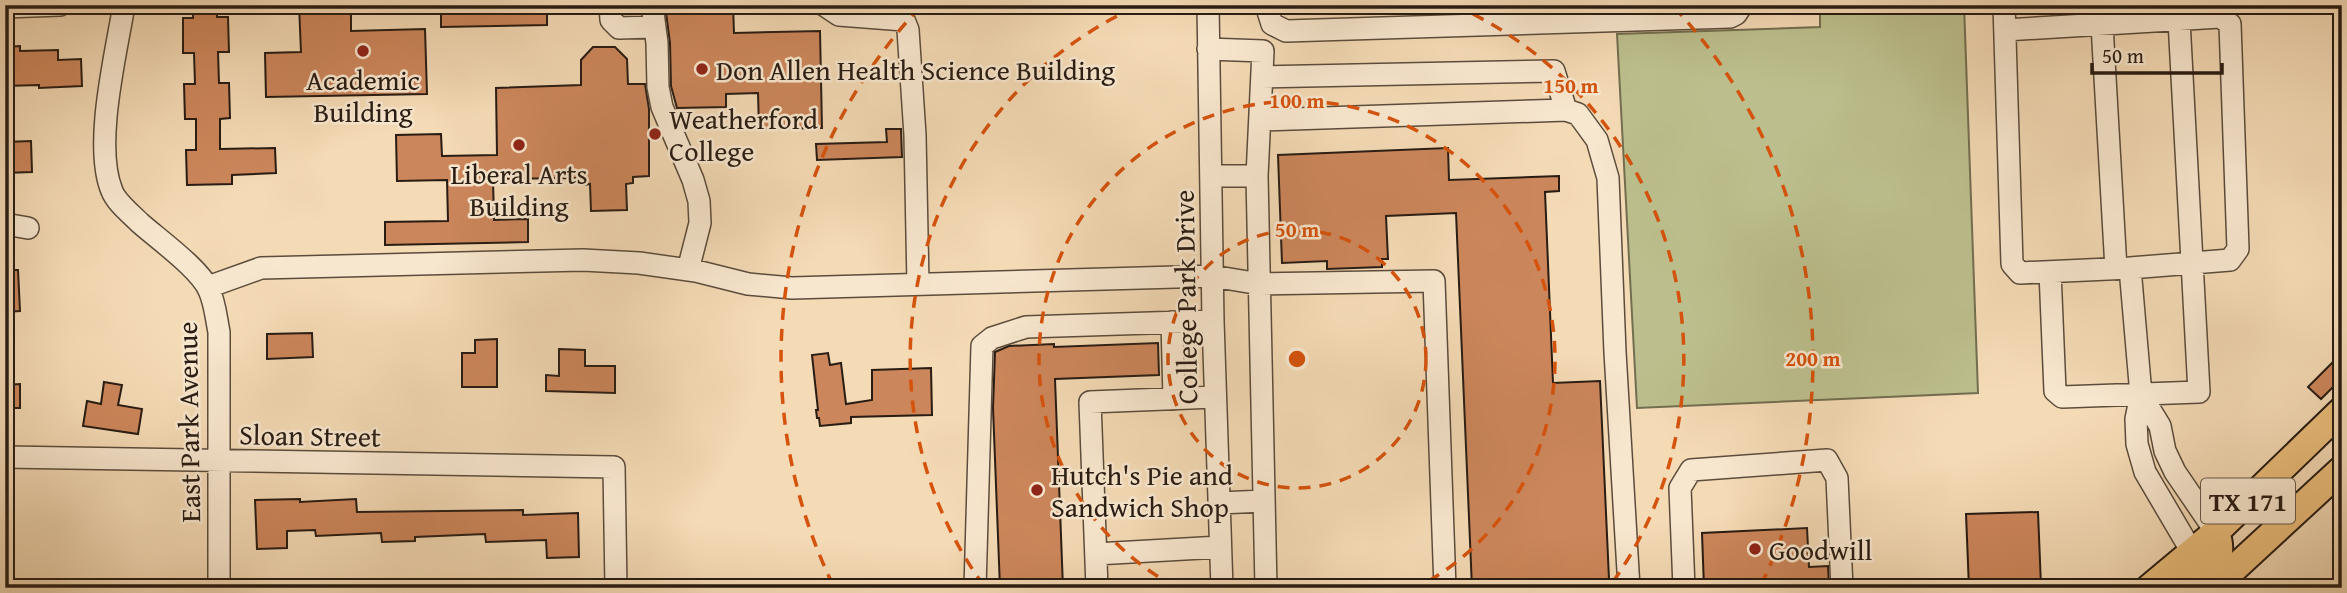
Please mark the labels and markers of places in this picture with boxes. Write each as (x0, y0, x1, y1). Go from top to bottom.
marker: Academic Building (355, 43, 371, 59)
place label: Don Allen Health Science Building (716, 49, 1115, 90)
place label: Academic Building (306, 59, 420, 132)
marker: Don Allen Health Science Building (694, 61, 710, 77)
place label: Weatherford College (669, 98, 818, 171)
marker: Weatherford College (647, 126, 663, 142)
marker: Liberal Arts Building (511, 137, 527, 153)
place label: Liberal Arts Building (450, 153, 588, 226)
centre of rings (1285, 347, 1309, 371)
place label: Hutch's Pie and Sandwich Shop (1051, 454, 1233, 527)
marker: Hutch's Pie and Sandwich Shop (1029, 482, 1045, 498)
place label: Goodwill (1769, 529, 1873, 570)
marker: Goodwill (1747, 541, 1763, 557)

